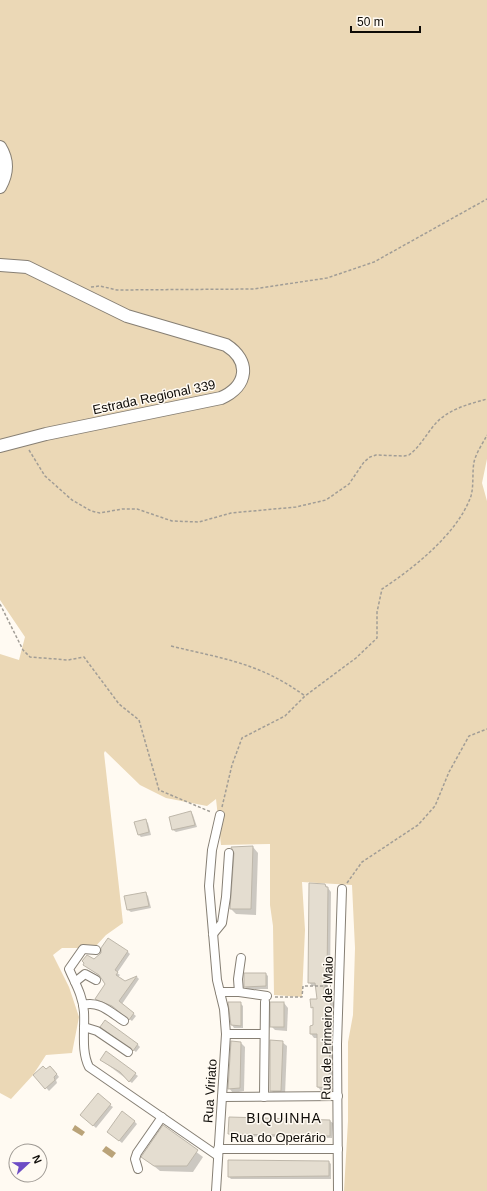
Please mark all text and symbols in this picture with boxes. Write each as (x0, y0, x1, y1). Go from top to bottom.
scale bar (351, 8, 420, 34)
text: 50 m (357, 15, 384, 29)
street label: Estrada Regional 339 (91, 377, 217, 417)
street label: Rua de Primeiro de Maio (318, 956, 336, 1100)
street label: Rua Viriato (200, 1059, 220, 1123)
district label: BIQUINHA (246, 1110, 322, 1126)
street label: Rua do Operário (230, 1130, 326, 1145)
north arrow (8, 1143, 48, 1183)
text: N (30, 1153, 44, 1165)

